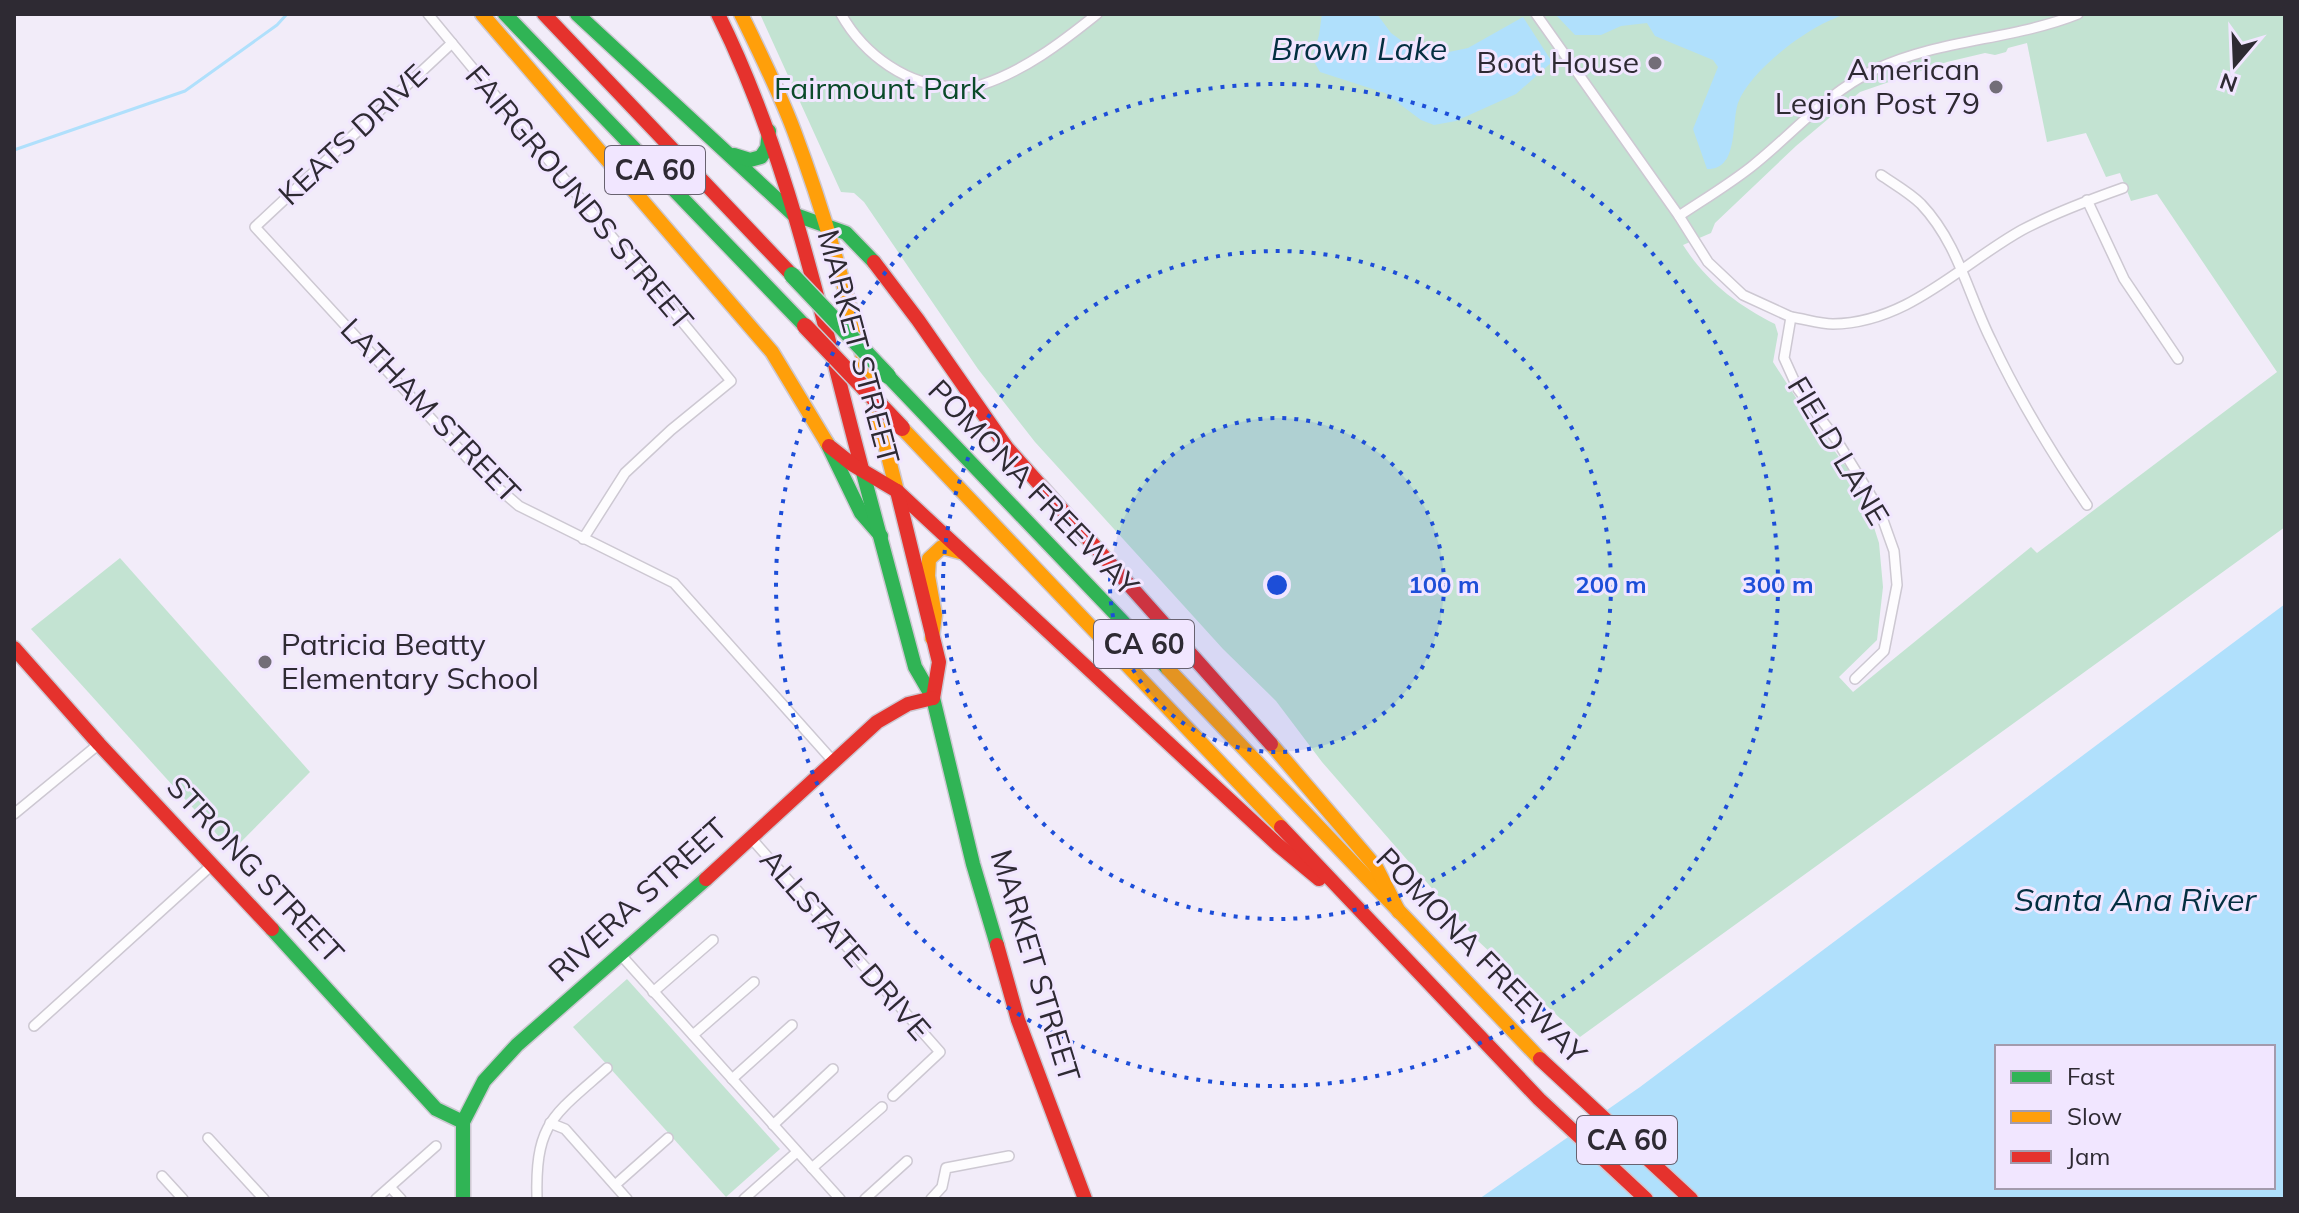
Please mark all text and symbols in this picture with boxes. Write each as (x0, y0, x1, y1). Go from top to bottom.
north arrow (2195, 24, 2275, 104)
water label: Brown Lake (1271, 28, 1447, 68)
place label: Boat House (1477, 43, 1639, 81)
place label: American Legion Post 79 (1775, 50, 1980, 122)
marker: Boat House (1646, 54, 1664, 72)
street label: KEATS DRIVE (270, 56, 435, 213)
street label: FAIRGROUNDS STREET (458, 57, 702, 338)
text: N (2216, 67, 2241, 99)
park label: Fairmount Park (774, 69, 987, 107)
marker: American Legion Post 79 (1987, 78, 2005, 96)
road number: CA 60 (605, 146, 705, 194)
street label: MARKET STREET (809, 225, 908, 468)
street label: LATHAM STREET (333, 310, 529, 511)
street label: FIELD LANE (1780, 369, 1898, 532)
street label: POMONA FREEWAY (921, 371, 1147, 604)
text: 100 m (1408, 569, 1480, 599)
text: 200 m (1575, 569, 1647, 599)
text: 300 m (1742, 569, 1814, 599)
centre of rings (1263, 571, 1291, 599)
road number: CA 60 (1094, 620, 1194, 668)
place label: Patricia Beatty Elementary School (281, 625, 539, 697)
marker: Patricia Beatty Elementary School (256, 653, 274, 671)
street label: STRONG STREET (159, 768, 352, 971)
street label: RIVERA STREET (540, 809, 735, 990)
street label: POMONA FREEWAY (1369, 839, 1595, 1072)
street label: ALLSTATE DRIVE (752, 841, 939, 1048)
street label: MARKET STREET (983, 845, 1089, 1086)
water label: Santa Ana River (2014, 879, 2257, 919)
legend (1995, 1045, 2275, 1189)
text: Fast (2067, 1061, 2115, 1091)
text: Slow (2067, 1101, 2122, 1131)
road number: CA 60 (1577, 1116, 1677, 1164)
text: Jam (2067, 1141, 2110, 1171)

